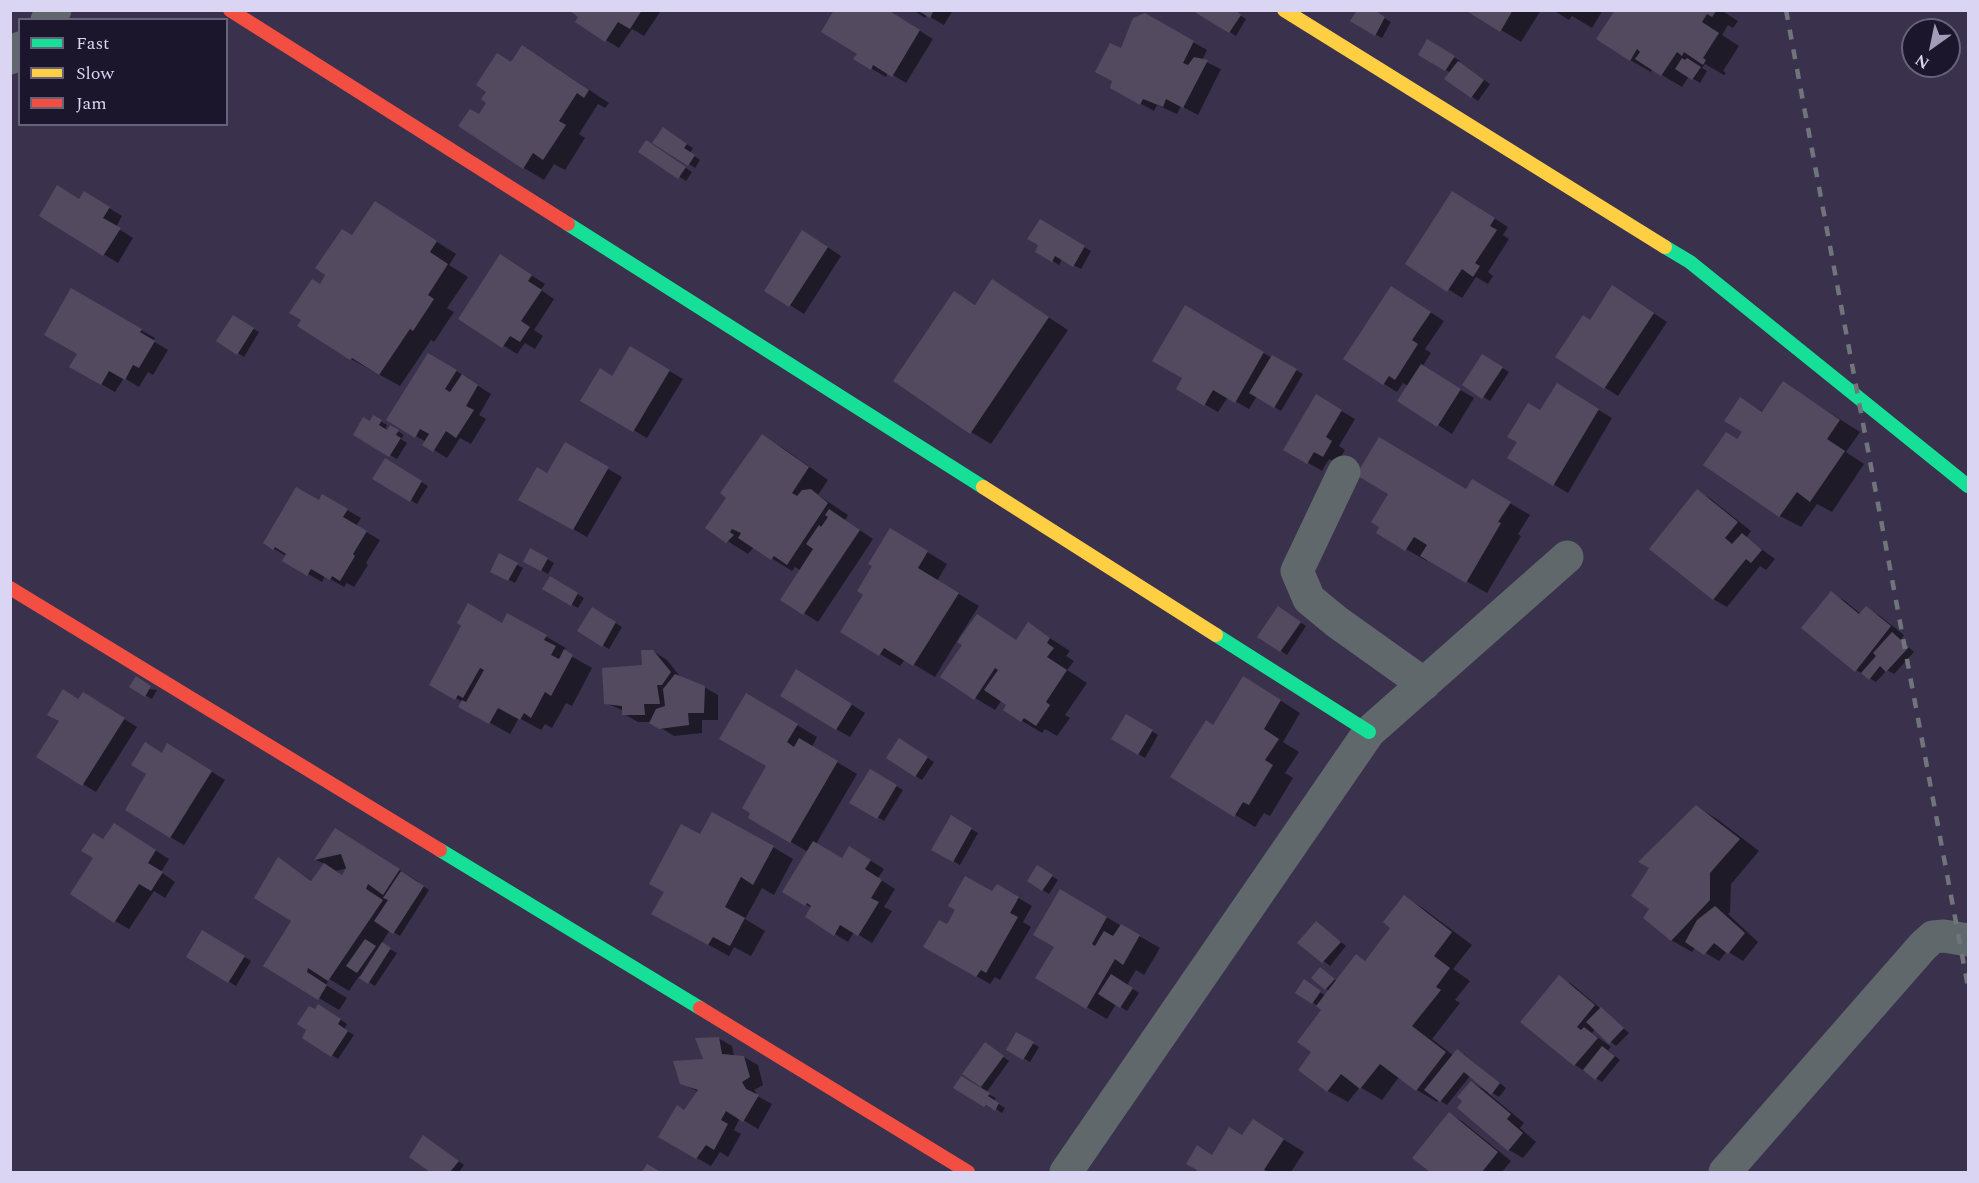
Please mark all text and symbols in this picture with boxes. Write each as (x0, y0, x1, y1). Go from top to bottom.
legend (18, 18, 228, 126)
north arrow (1901, 18, 1961, 78)
text: Fast (76, 30, 109, 57)
text: N (1910, 48, 1934, 75)
text: Slow (76, 60, 114, 87)
text: Jam (76, 90, 107, 117)

